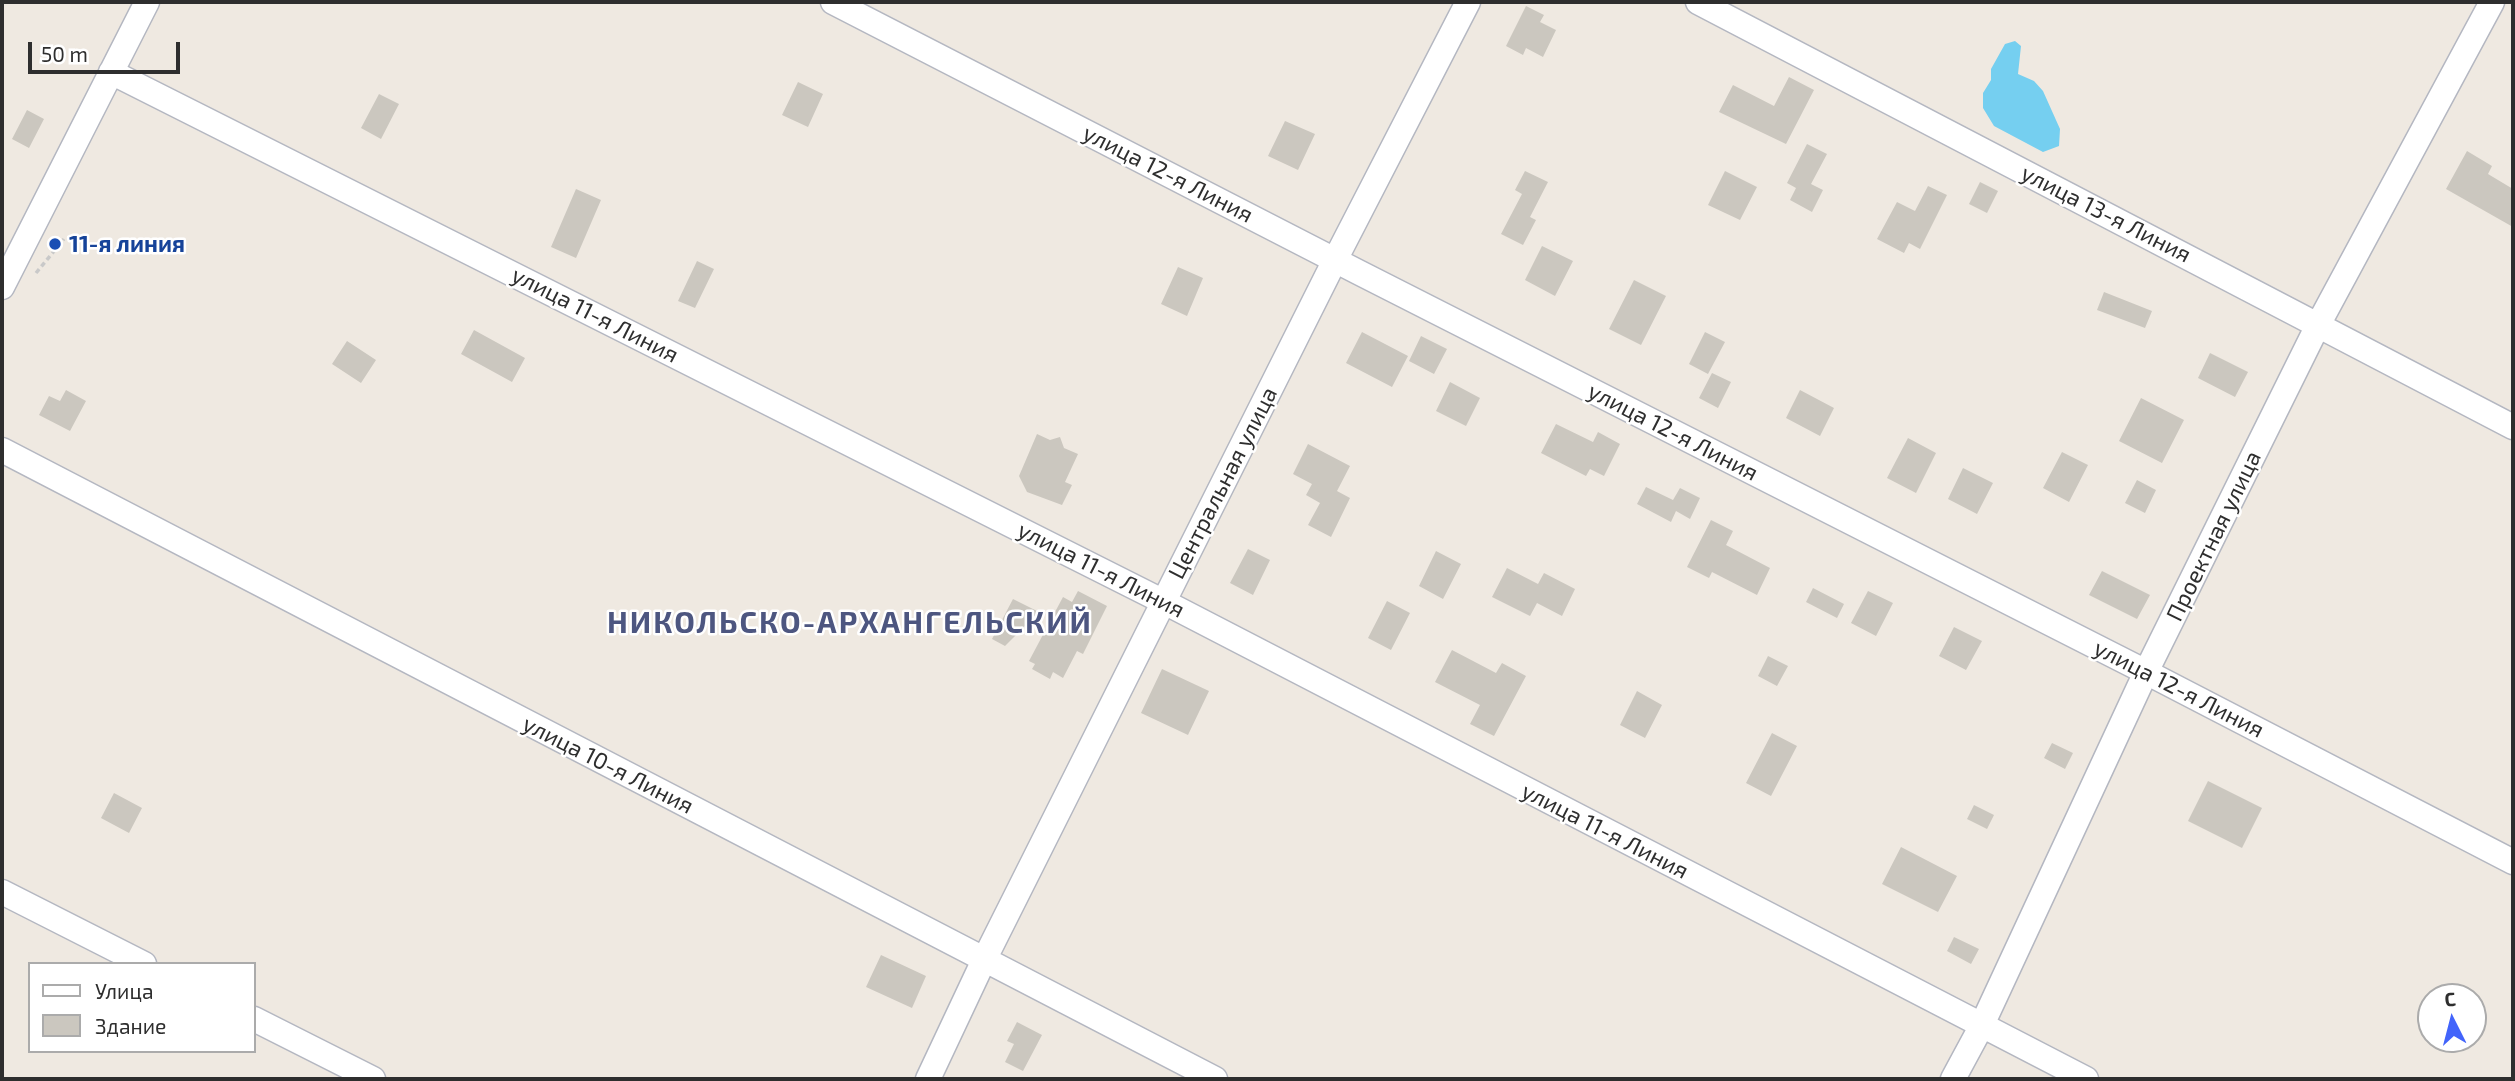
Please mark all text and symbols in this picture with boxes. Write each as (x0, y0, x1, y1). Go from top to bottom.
scale bar (32, 28, 184, 72)
text: 50 m (41, 41, 88, 66)
street label: улица 12-я Линия (1078, 119, 1258, 229)
street label: улица 13-я Линия (2016, 159, 2196, 269)
place label: 11-я линия (69, 230, 185, 258)
marker: 11-я линия (47, 236, 63, 252)
street label: улица 11-я Линия (507, 261, 683, 369)
street label: улица 12-я Линия (1583, 377, 1763, 487)
street label: Центральная улица (1163, 382, 1283, 584)
street label: Проектная улица (2161, 446, 2267, 626)
street label: улица 11-я Линия (1013, 516, 1189, 624)
district label: НИКОЛЬСКО-АРХАНГЕЛЬСКИЙ (610, 605, 1090, 641)
street label: улица 12-я Линия (2089, 634, 2269, 744)
street label: улица 10-я Линия (518, 710, 698, 820)
street label: улица 11-я Линия (1517, 777, 1693, 885)
legend (28, 962, 256, 1053)
text: Улица (95, 978, 154, 1003)
north arrow (2417, 983, 2487, 1053)
text: С (2443, 987, 2457, 1011)
text: Здание (95, 1013, 166, 1038)

